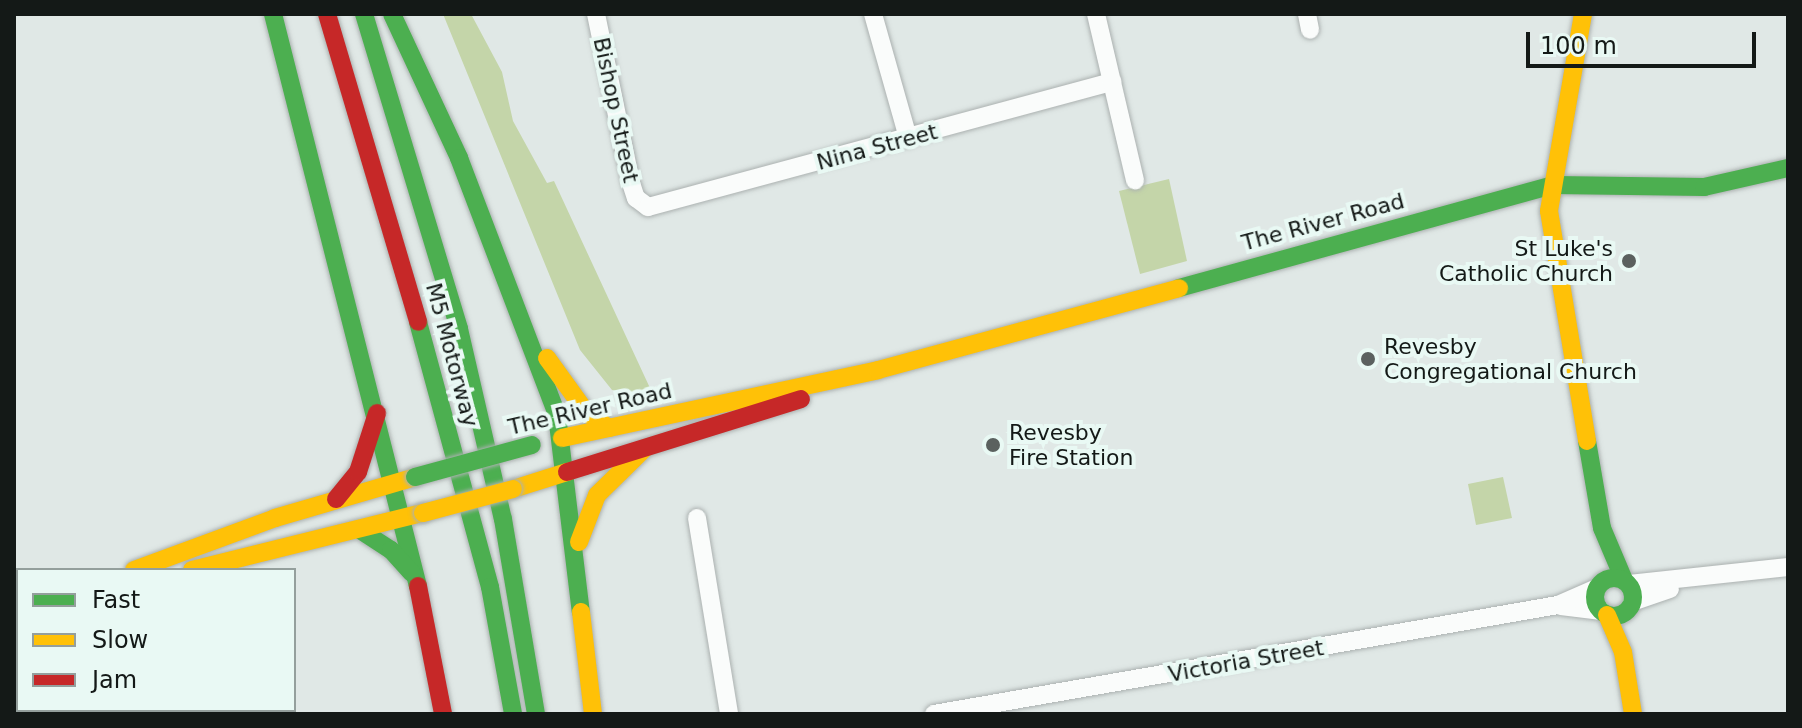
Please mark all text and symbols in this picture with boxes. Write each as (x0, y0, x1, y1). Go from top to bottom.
scale bar (1530, 16, 1760, 66)
text: 100 m (1540, 32, 1617, 60)
street label: Bishop Street (588, 35, 644, 185)
street label: Nina Street (814, 118, 940, 176)
street label: The River Road (1239, 188, 1407, 256)
place label: St Luke's Catholic Church (1439, 235, 1613, 286)
marker: St Luke's Catholic Church (1620, 252, 1638, 270)
street label: M5 Motorway (420, 280, 484, 430)
place label: Revesby Congregational Church (1384, 333, 1637, 384)
marker: Revesby Congregational Church (1359, 350, 1377, 368)
street label: The River Road (506, 377, 674, 441)
place label: Revesby Fire Station (1009, 419, 1133, 470)
marker: Revesby Fire Station (984, 436, 1002, 454)
legend (16, 568, 296, 712)
text: Fast (92, 586, 140, 614)
text: Slow (92, 626, 148, 654)
street label: Victoria Street (1166, 634, 1326, 688)
text: Jam (92, 666, 137, 694)

